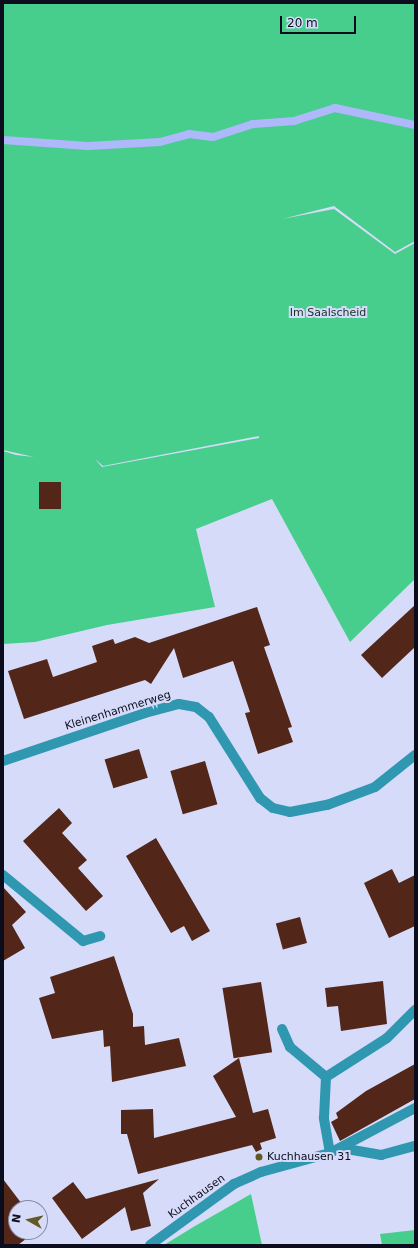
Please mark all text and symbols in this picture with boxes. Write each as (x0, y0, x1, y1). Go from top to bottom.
scale bar (282, 8, 358, 34)
text: 20 m (287, 16, 318, 30)
park label: Im Saalscheid (290, 306, 366, 320)
street label: Kleinenhammerweg (63, 689, 173, 733)
place label: Kuchhausen 31 (267, 1150, 351, 1164)
marker: Kuchhausen 31 (254, 1152, 264, 1162)
street label: Kuchhausen (166, 1172, 228, 1222)
north arrow (8, 1200, 48, 1240)
text: N (10, 1213, 24, 1224)

